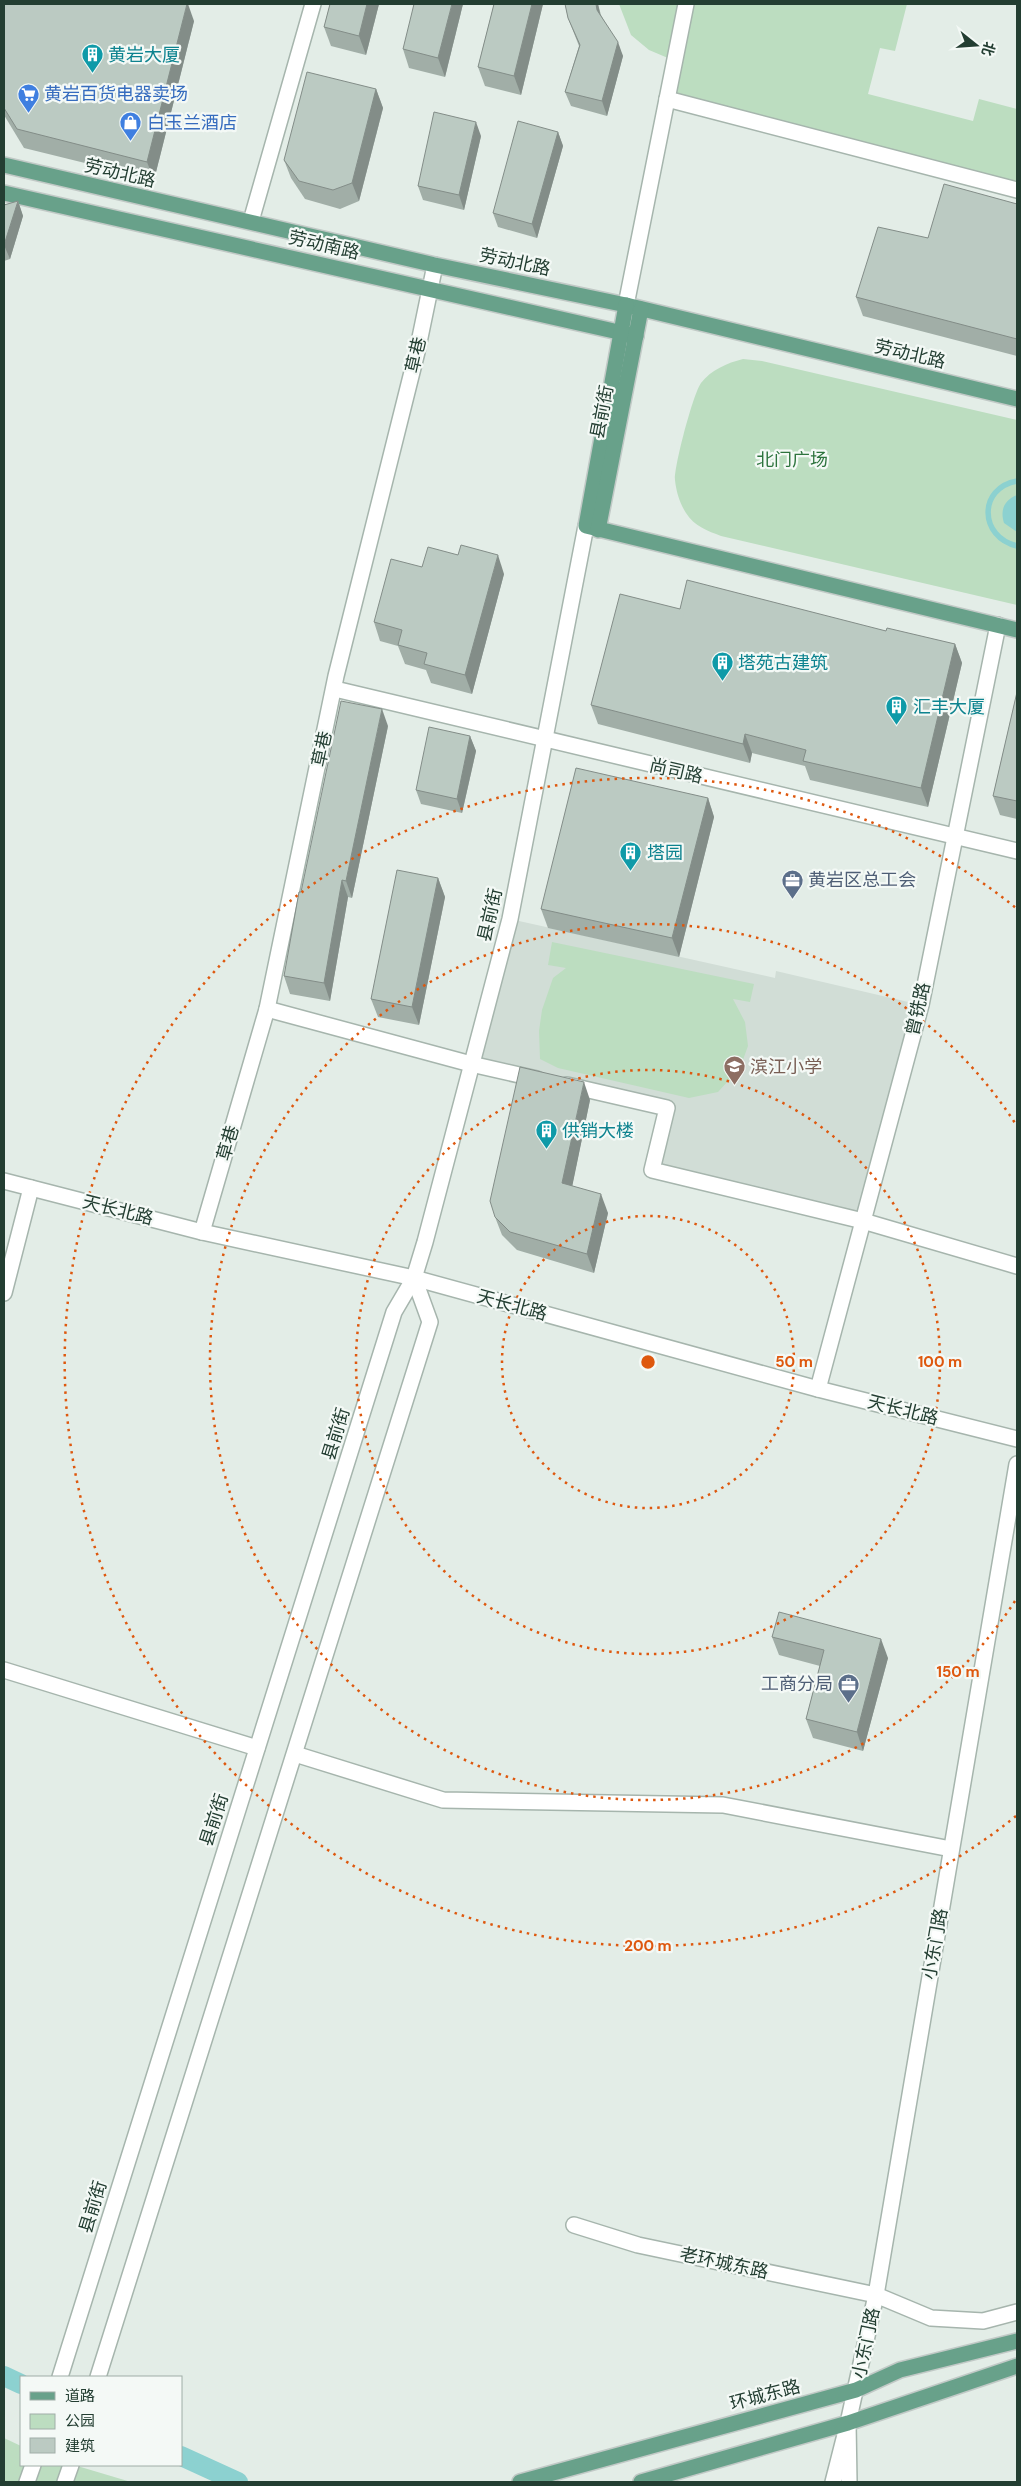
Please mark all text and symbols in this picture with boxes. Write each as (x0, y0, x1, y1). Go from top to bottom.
north arrow (951, 20, 1001, 70)
text: 北 (978, 39, 999, 58)
building icon: 黄岩大厦 (80, 43, 104, 74)
place label: 黄岩大厦 (108, 43, 180, 67)
supermarket icon: 黄岩百货电器卖场 (16, 82, 40, 113)
place label: 黄岩百货电器卖场 (44, 82, 188, 106)
shop icon: 白玉兰酒店 (119, 111, 143, 142)
place label: 白玉兰酒店 (147, 111, 237, 135)
street label: 劳动北路 (82, 153, 158, 193)
street label: 劳动南路 (286, 225, 362, 265)
street label: 劳动北路 (477, 243, 553, 281)
street label: 劳动北路 (872, 334, 948, 374)
street label: 草巷 (400, 335, 432, 375)
street label: 县前街 (585, 383, 619, 441)
park label: 北门广场 (756, 448, 828, 472)
building icon: 塔苑古建筑 (710, 651, 734, 682)
place label: 塔苑古建筑 (738, 651, 828, 675)
building icon: 汇丰大厦 (885, 695, 909, 726)
place label: 汇丰大厦 (913, 695, 985, 719)
street label: 草巷 (307, 729, 337, 769)
street label: 尚司路 (647, 753, 705, 789)
building icon: 塔园 (619, 841, 643, 872)
place label: 塔园 (647, 841, 683, 865)
office icon: 黄岩区总工会 (780, 868, 804, 899)
place label: 黄岩区总工会 (808, 868, 916, 892)
street label: 县前街 (472, 886, 508, 944)
street label: 曾铣路 (900, 980, 936, 1038)
school or university icon: 滨江小学 (722, 1055, 746, 1086)
place label: 滨江小学 (750, 1055, 822, 1079)
building icon: 供销大楼 (534, 1119, 558, 1150)
place label: 供销大楼 (562, 1119, 634, 1143)
street label: 草巷 (212, 1122, 244, 1164)
street label: 天长北路 (80, 1190, 156, 1230)
street label: 天长北路 (474, 1284, 550, 1326)
text: 50 m (775, 1352, 813, 1372)
text: 100 m (918, 1352, 962, 1372)
centre of rings (639, 1353, 657, 1371)
street label: 天长北路 (865, 1390, 941, 1430)
street label: 县前街 (317, 1405, 355, 1463)
text: 150 m (937, 1662, 980, 1682)
place label: 工商分局 (761, 1672, 833, 1696)
office icon: 工商分局 (837, 1672, 861, 1703)
street label: 县前街 (194, 1791, 234, 1849)
street label: 小东门路 (917, 1906, 953, 1982)
text: 200 m (624, 1936, 672, 1956)
street label: 县前街 (74, 2178, 112, 2236)
street label: 老环城东路 (677, 2242, 771, 2284)
street label: 小东门路 (847, 2305, 885, 2381)
street label: 环城东路 (727, 2374, 803, 2416)
legend (20, 2376, 182, 2466)
text: 道路 (65, 2386, 95, 2406)
text: 公园 (65, 2411, 95, 2431)
text: 建筑 (65, 2436, 95, 2456)

